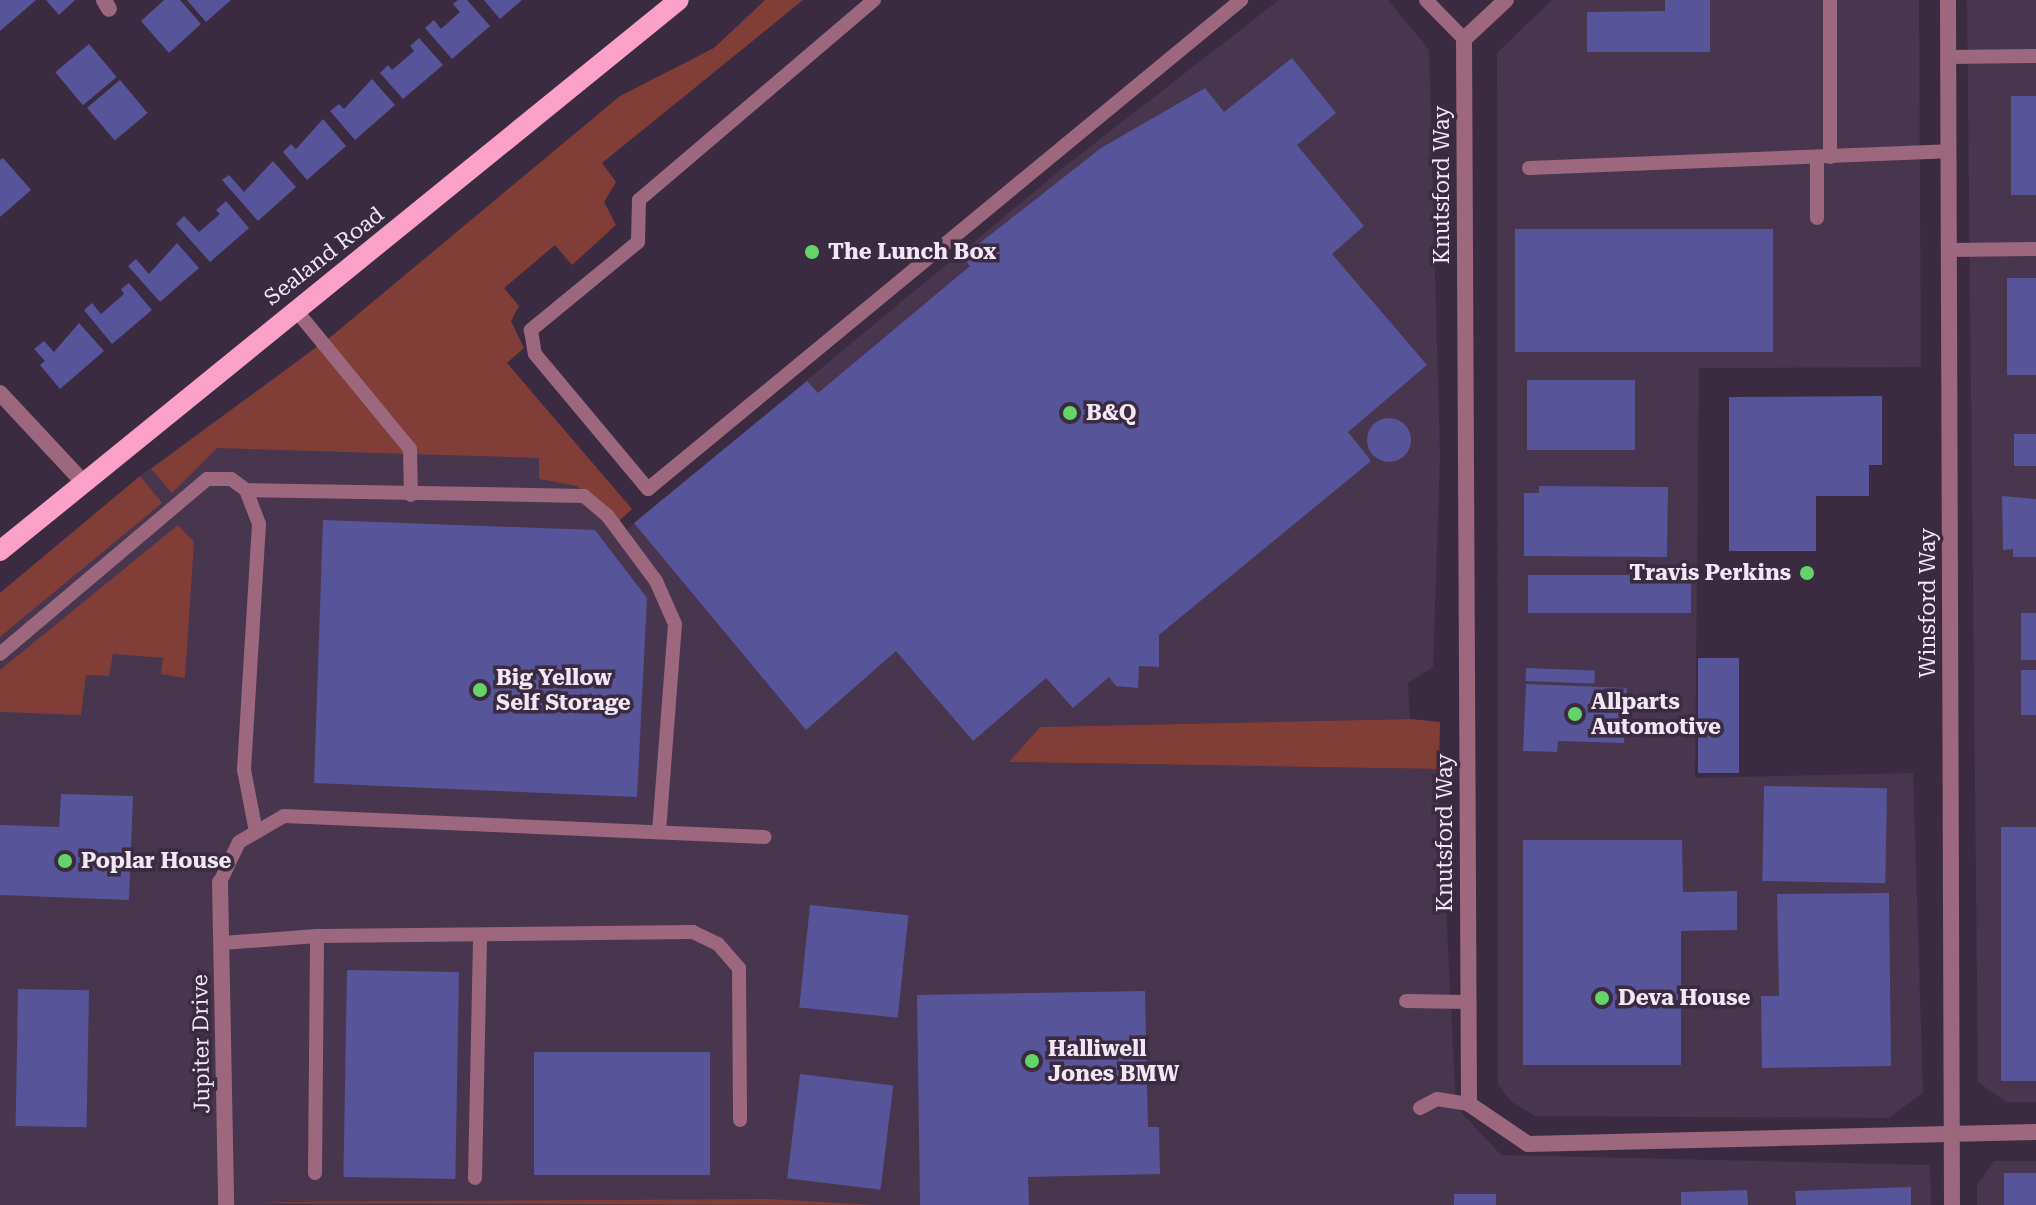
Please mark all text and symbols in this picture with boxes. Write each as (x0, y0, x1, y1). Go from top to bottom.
street label: Knutsford Way (1429, 106, 1455, 264)
street label: Sealand Road (259, 201, 389, 311)
place label: The Lunch Box (828, 239, 996, 265)
marker: The Lunch Box (803, 243, 821, 261)
place label: B&Q (1086, 400, 1136, 426)
marker: B&Q (1061, 404, 1079, 422)
street label: Winsford Way (1915, 528, 1941, 678)
place label: Travis Perkins (1629, 560, 1791, 586)
marker: Travis Perkins (1798, 564, 1816, 582)
place label: Big Yellow Self Storage (496, 664, 631, 716)
marker: Big Yellow Self Storage (471, 681, 489, 699)
place label: Allparts Automotive (1591, 688, 1721, 740)
marker: Allparts Automotive (1566, 705, 1584, 723)
street label: Knutsford Way (1432, 754, 1458, 912)
place label: Poplar House (81, 848, 231, 874)
marker: Poplar House (56, 852, 74, 870)
street label: Jupiter Drive (187, 974, 215, 1114)
place label: Deva House (1618, 985, 1750, 1011)
marker: Deva House (1593, 989, 1611, 1007)
place label: Halliwell Jones BMW (1048, 1035, 1179, 1086)
marker: Halliwell Jones BMW (1023, 1052, 1041, 1070)

